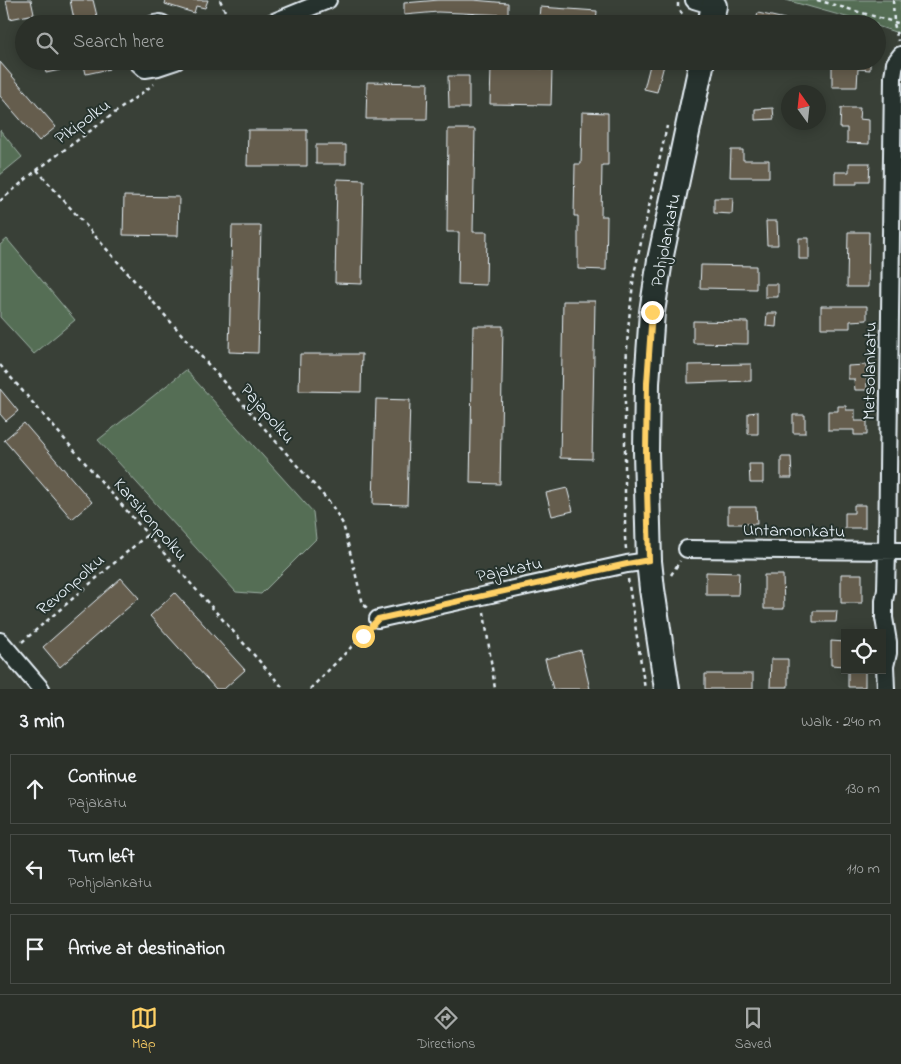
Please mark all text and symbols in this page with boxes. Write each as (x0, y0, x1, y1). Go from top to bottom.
search box (15, 15, 886, 70)
icon: search (33, 29, 61, 57)
text: Search here (73, 29, 164, 56)
north arrow (781, 85, 826, 130)
street label: Pikipolku (50, 93, 116, 152)
street label: Pohjolankatu (645, 191, 689, 289)
route end (641, 301, 664, 324)
street label: Metsolankatu (857, 322, 885, 421)
street label: Pajapolku (233, 379, 300, 450)
street label: Karsikonpolku (106, 473, 193, 567)
street label: Untamonkatu (743, 518, 845, 546)
street label: Revonpolku (31, 548, 111, 623)
street label: Pajakatu (474, 551, 545, 591)
route start (352, 625, 375, 648)
map controls (841, 629, 886, 674)
button: locate (841, 629, 886, 674)
text: 3 min (20, 707, 64, 737)
text: Walk · 240 m (801, 710, 881, 734)
text: Continue (68, 764, 136, 791)
icon: ahead (21, 775, 49, 803)
text: 130 m (845, 777, 880, 801)
text: Pajakatu (68, 791, 127, 815)
text: Turn left (68, 844, 135, 871)
icon: left (21, 855, 49, 883)
text: 110 m (846, 857, 880, 881)
text: Pohjolankatu (68, 871, 152, 895)
icon: arrive (21, 935, 49, 963)
text: Arrive at destination (68, 936, 225, 963)
tab: Map (130, 1004, 158, 1055)
tab: Directions (417, 1004, 475, 1055)
tab: Saved (735, 1004, 771, 1055)

